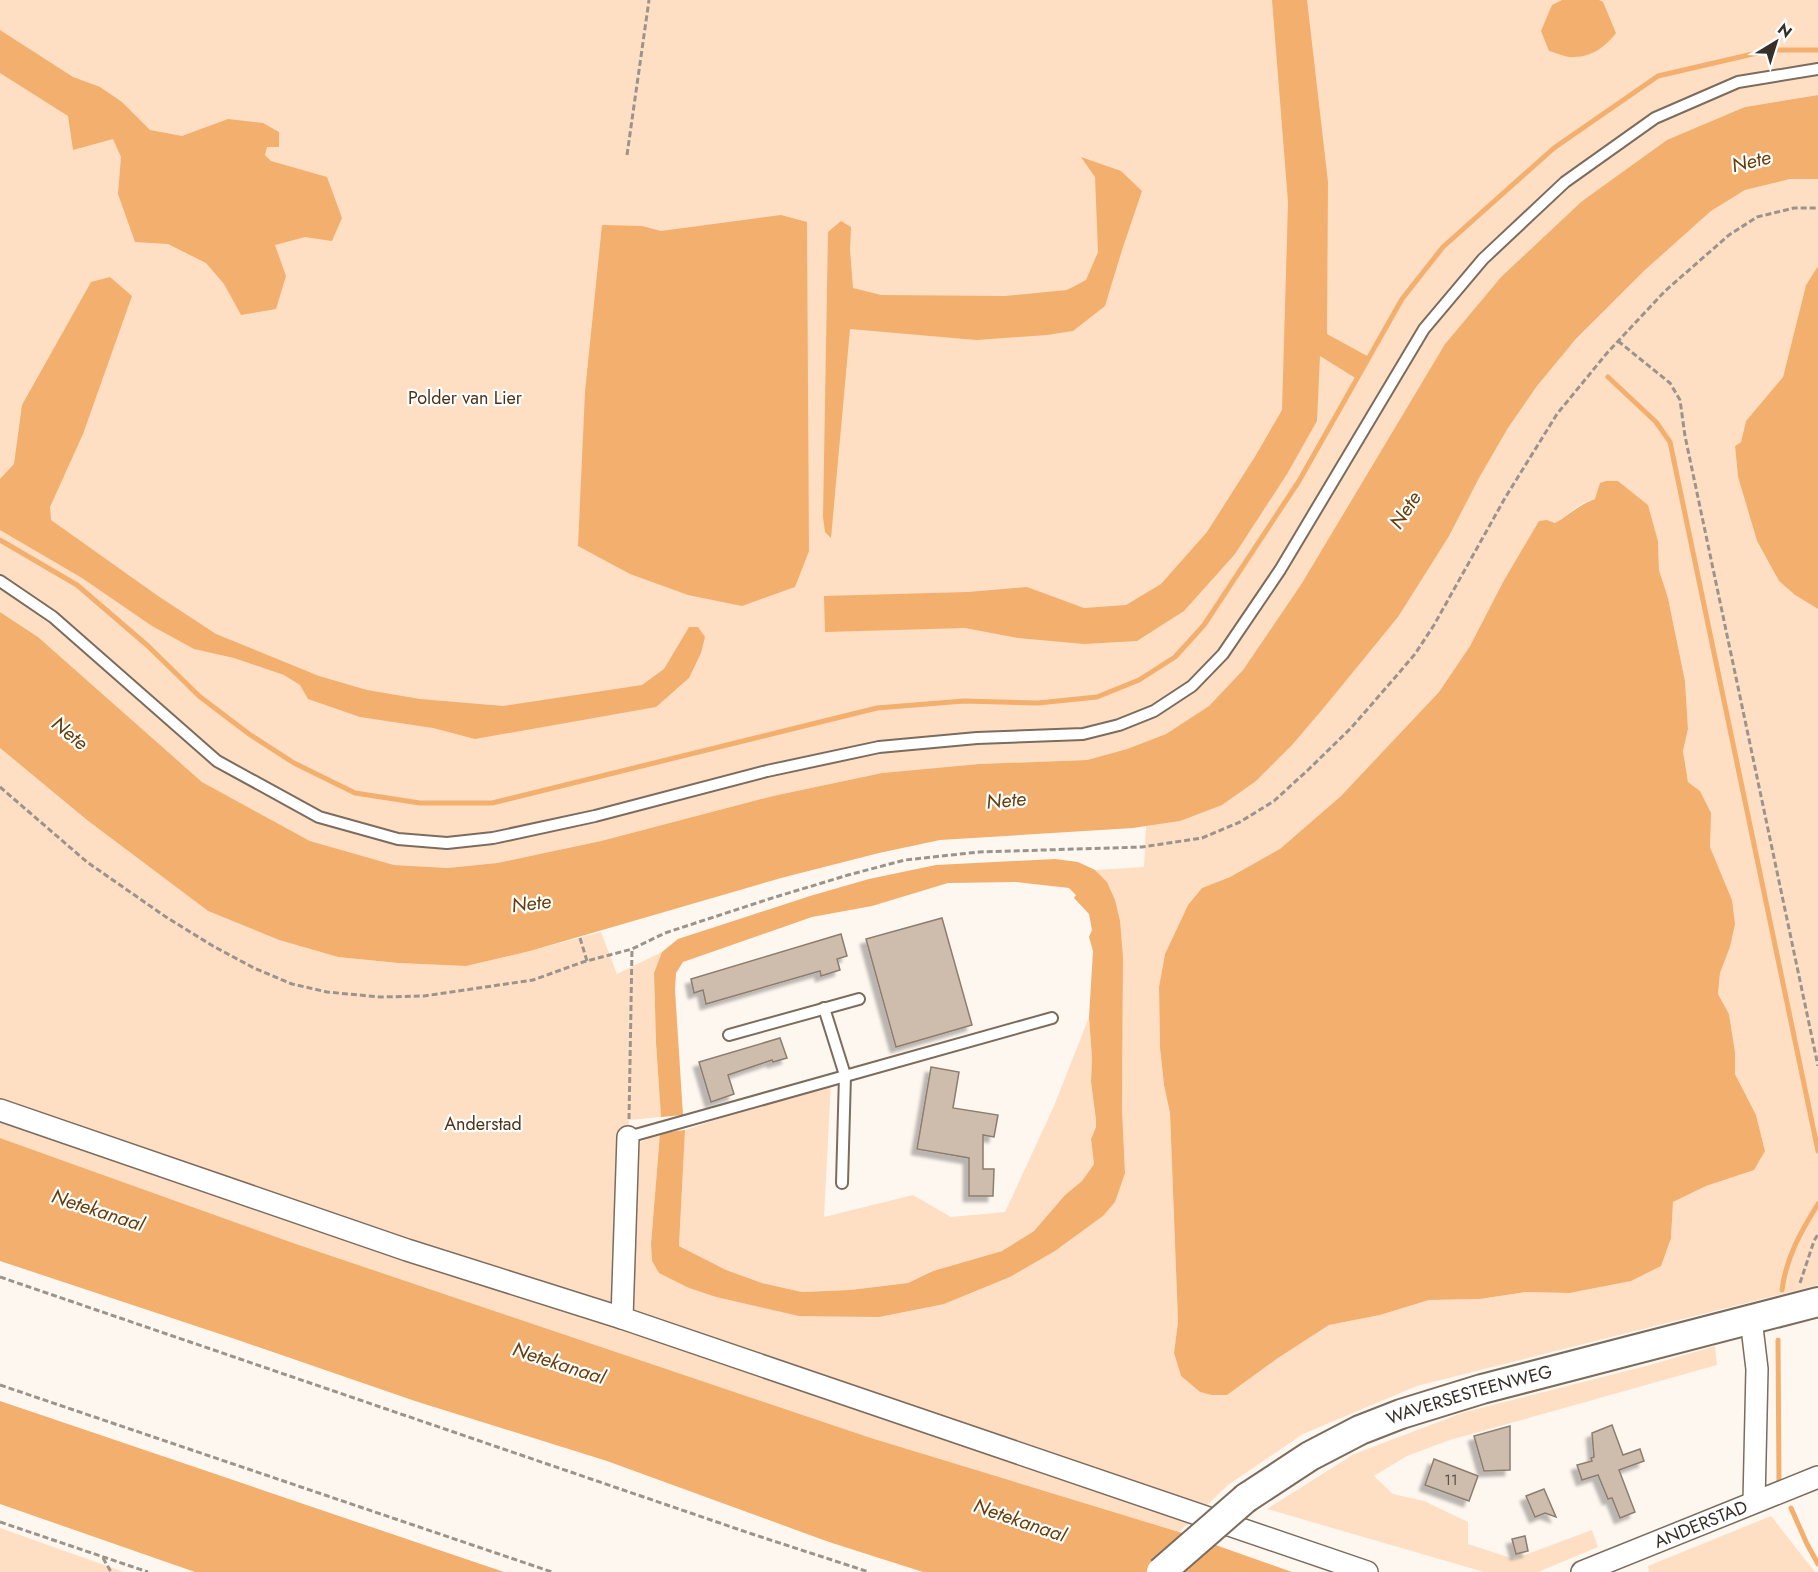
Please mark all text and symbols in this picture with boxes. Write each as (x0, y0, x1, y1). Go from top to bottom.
north arrow (1746, 12, 1806, 72)
text: N (1773, 18, 1797, 44)
water label: Nete (1728, 143, 1774, 180)
park label: Polder van Lier (408, 385, 523, 411)
water label: Nete (1382, 486, 1428, 535)
water label: Nete (45, 710, 94, 757)
water label: Nete (985, 784, 1027, 817)
water label: Nete (510, 887, 553, 920)
park label: Anderstad (444, 1111, 522, 1137)
water label: Netekanaal (48, 1182, 149, 1240)
water label: Netekanaal (509, 1335, 610, 1393)
street label: WAVERSESTEENWEG (1383, 1358, 1555, 1431)
house number: 11 (1444, 1469, 1458, 1491)
water label: Netekanaal (970, 1491, 1071, 1550)
street label: ANDERSTAD (1650, 1494, 1751, 1555)

